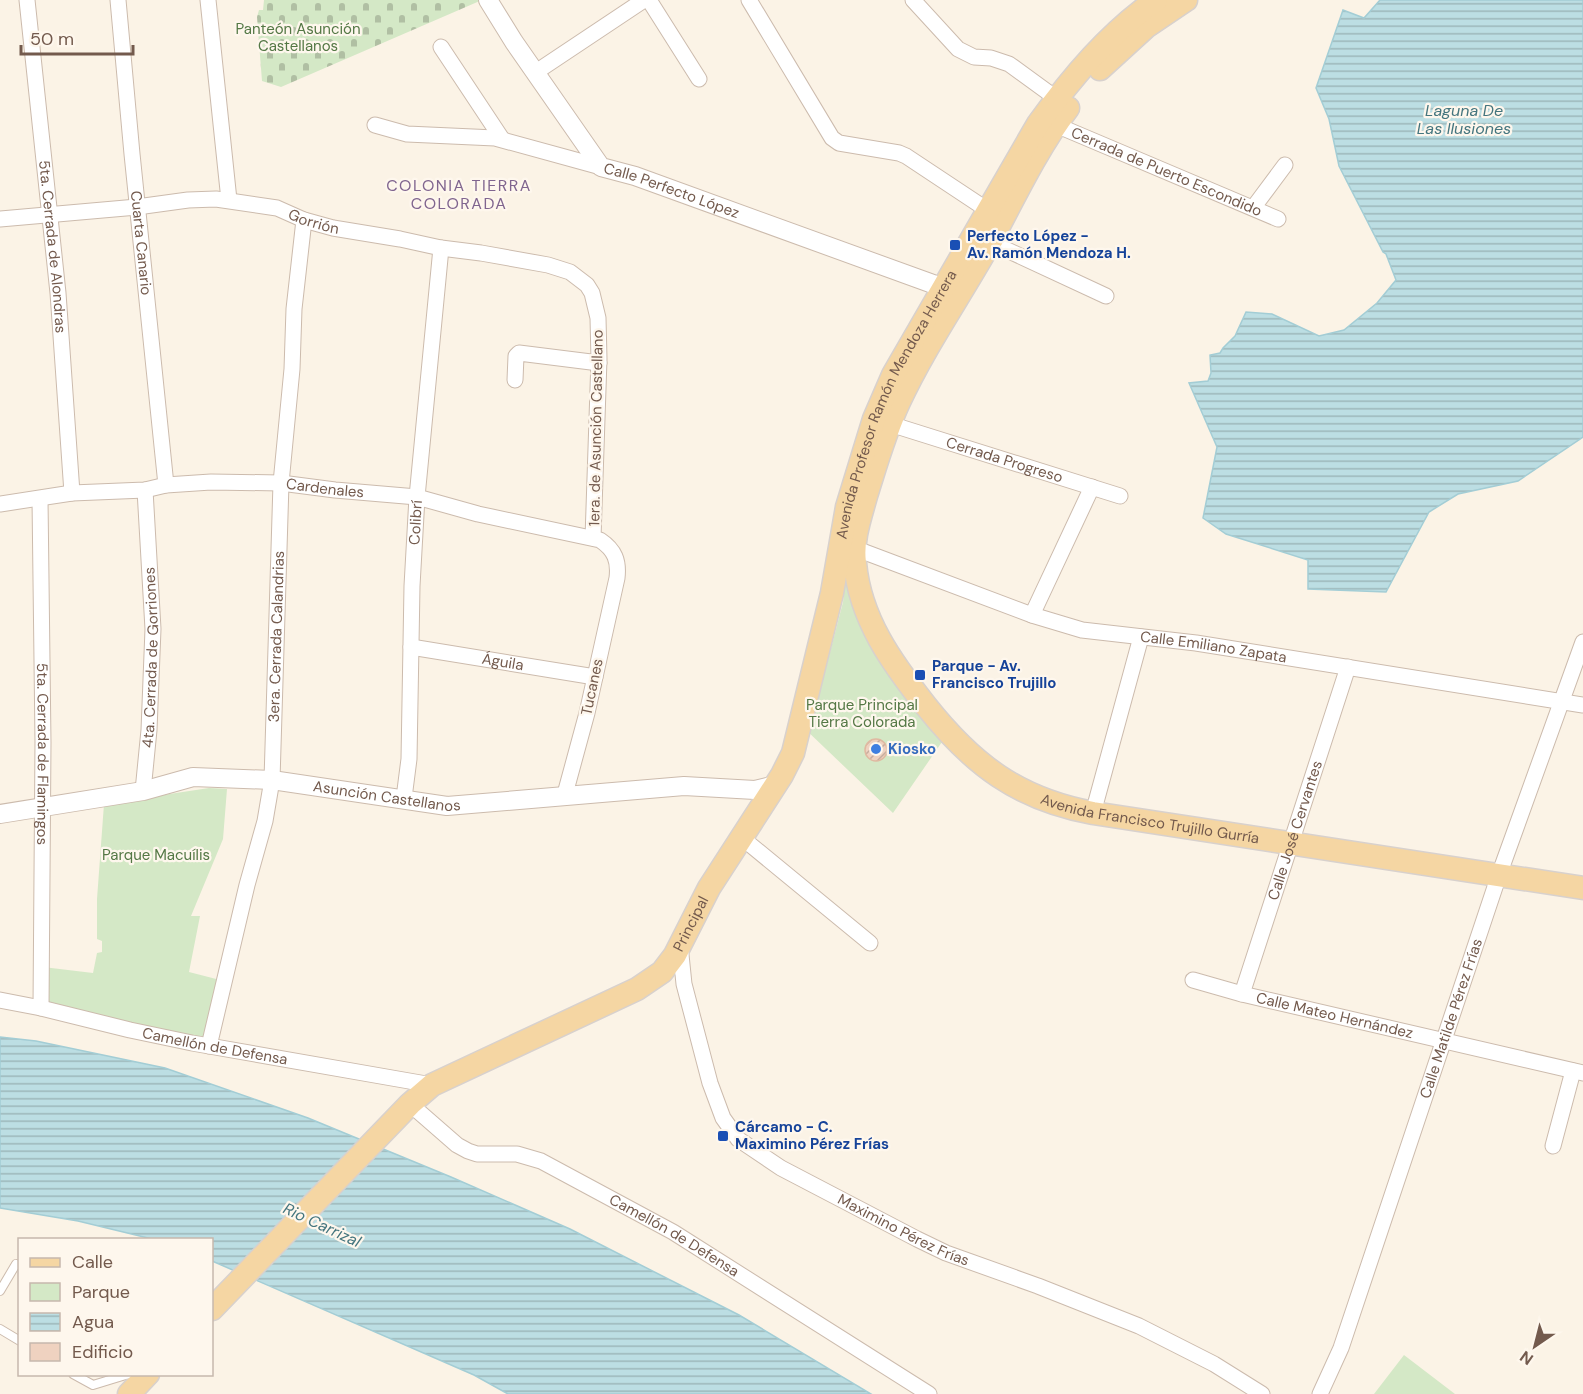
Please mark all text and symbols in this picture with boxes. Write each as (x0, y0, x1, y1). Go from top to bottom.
scale bar (21, 18, 134, 56)
park label: Panteón Asunción Castellanos (235, 19, 361, 56)
text: 50 m (30, 27, 74, 51)
water label: Laguna De Las Ilusiones (1417, 100, 1511, 139)
street label: Cerrada de Puerto Escondido (1068, 123, 1265, 221)
street label: Calle Perfecto López (602, 158, 742, 223)
street label: 5ta. Cerrada de Alondras (34, 159, 71, 334)
district label: COLONIA TIERRA COLORADA (386, 175, 532, 214)
street label: Cuarta Canario (126, 190, 156, 296)
street label: Gorrión (285, 204, 341, 239)
place label: Perfecto López - Av. Ramón Mendoza H. (967, 226, 1131, 263)
marker: Perfecto López - Av. Ramón Mendoza H. (948, 238, 962, 252)
street label: Avenida Profesor Ramón Mendoza Herrera (832, 266, 962, 541)
street label: 1era. de Asunción Castellano (584, 329, 608, 527)
street label: Cerrada Progreso (944, 432, 1065, 488)
street label: Cardenales (285, 474, 365, 502)
street label: Colibrí (404, 499, 427, 545)
street label: 3era. Cerrada Calandrias (264, 550, 289, 723)
street label: 4ta. Cerrada de Gorriones (137, 566, 163, 749)
street label: Calle Emiliano Zapata (1139, 627, 1288, 667)
street label: Águila (480, 649, 525, 675)
place label: Parque - Av. Francisco Trujillo (932, 656, 1057, 693)
street label: Tucanes (576, 657, 608, 717)
street label: 5ta. Cerrada de Flamingos (32, 663, 53, 845)
marker: Parque - Av. Francisco Trujillo (913, 668, 927, 682)
park label: Parque Principal Tierra Colorada (806, 695, 918, 732)
place label: Kiosko (888, 739, 936, 759)
marker: Kiosko (869, 742, 883, 756)
street label: Calle José Cervantes (1263, 758, 1327, 903)
street label: Asunción Castellanos (312, 776, 461, 816)
street label: Avenida Francisco Trujillo Gurría (1038, 789, 1261, 848)
park label: Parque Macuílis (102, 845, 210, 865)
street label: Principal (668, 893, 713, 955)
street label: Calle Matilde Pérez Frías (1415, 936, 1487, 1101)
street label: Calle Mateo Hernández (1254, 988, 1415, 1043)
street label: Camellón de Defensa (140, 1023, 289, 1070)
place label: Cárcamo - C. Maximino Pérez Frías (735, 1117, 889, 1154)
marker: Cárcamo - C. Maximino Pérez Frías (716, 1129, 730, 1143)
street label: Maximino Pérez Frías (834, 1189, 972, 1271)
street label: Camellón de Defensa (606, 1190, 743, 1281)
water label: Rio Carrizal (280, 1198, 365, 1252)
legend (18, 1238, 213, 1376)
text: Calle (72, 1250, 113, 1274)
text: Parque (72, 1280, 130, 1304)
text: Agua (72, 1310, 114, 1334)
north arrow (1505, 1316, 1565, 1376)
text: Edificio (72, 1340, 133, 1364)
text: N (1516, 1346, 1537, 1370)

